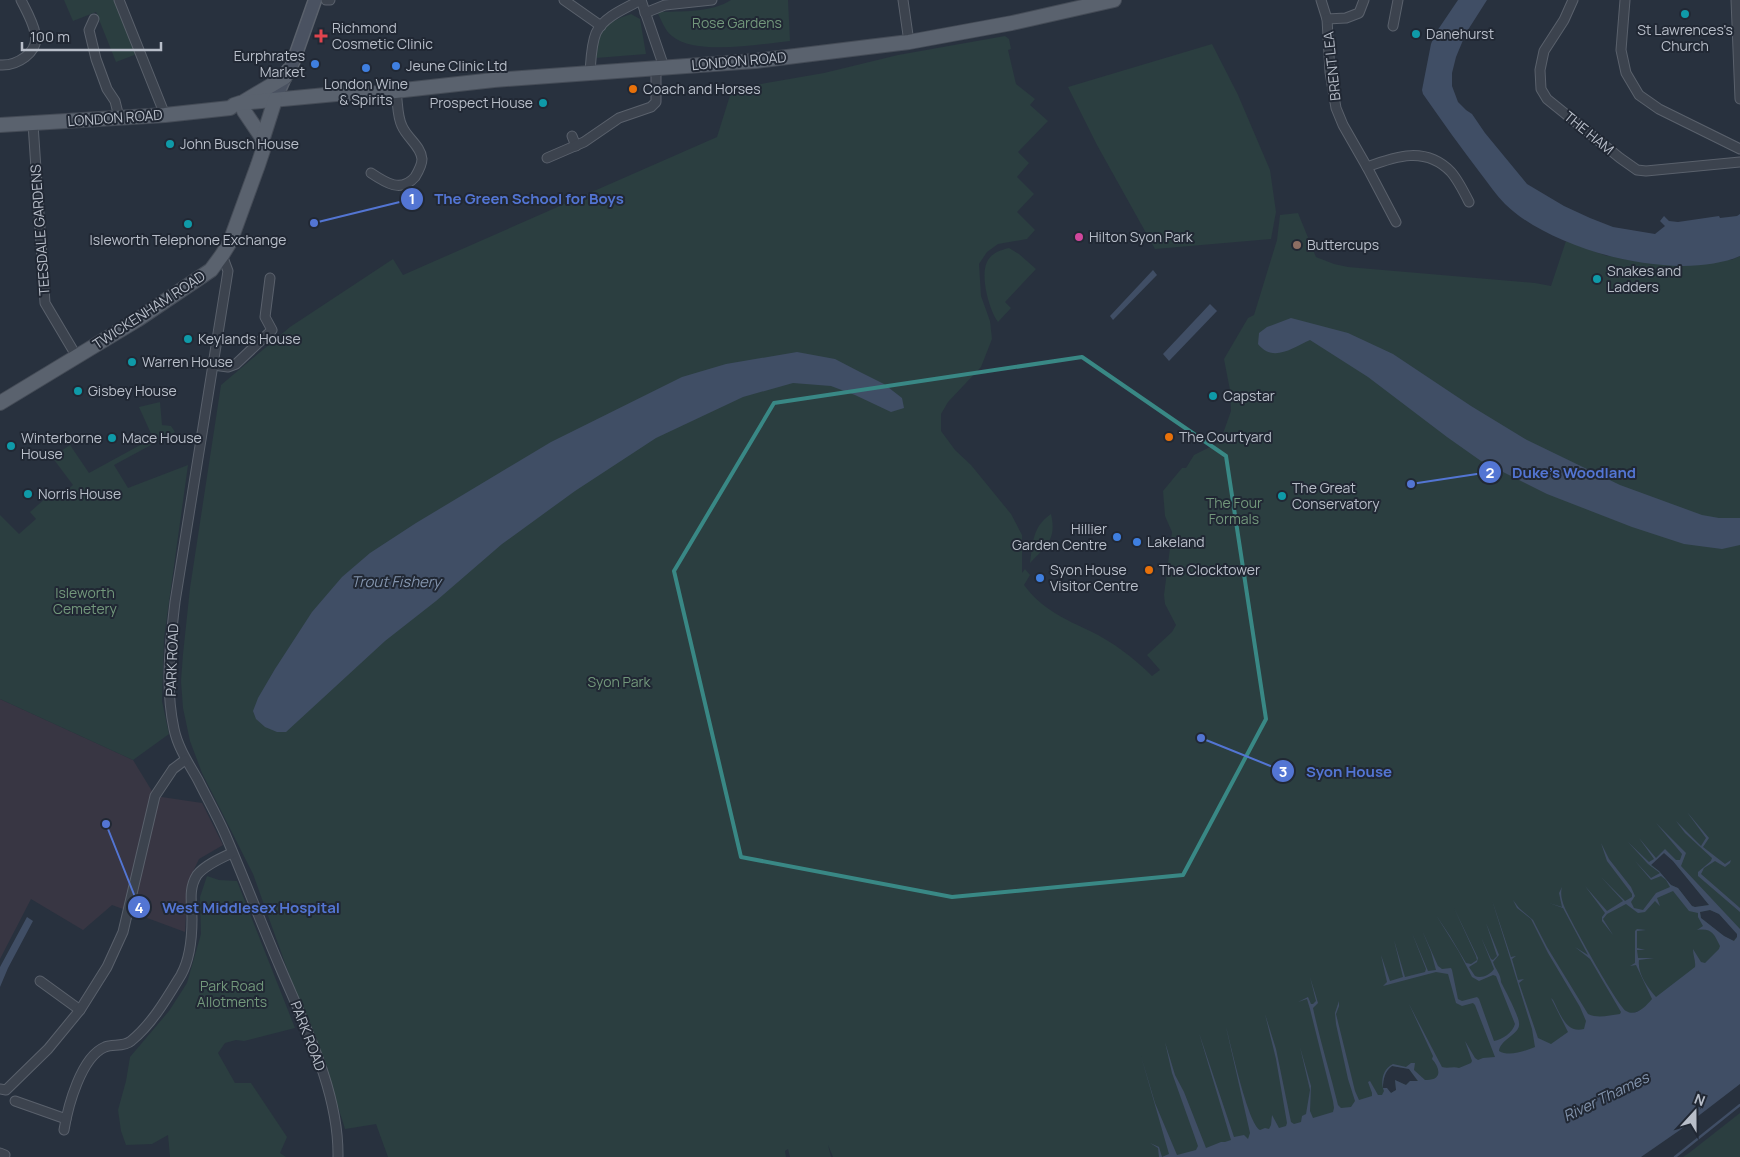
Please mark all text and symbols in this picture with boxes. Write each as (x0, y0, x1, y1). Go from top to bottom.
marker: St Lawrences's Church (1679, 8, 1691, 20)
park label: Rose Gardens (692, 13, 782, 32)
place label: Richmond Cosmetic Clinic (332, 18, 433, 53)
scale bar (22, 20, 161, 52)
place label: St Lawrences's Church (1637, 20, 1733, 55)
place label: Danehurst (1426, 24, 1494, 43)
text: 100 m (30, 26, 70, 47)
marker: Danehurst (1410, 28, 1422, 40)
marker: Richmond Cosmetic Clinic (314, 29, 328, 43)
street label: BRENT LEA (1318, 30, 1345, 102)
place label: Eurphrates Market (234, 46, 305, 81)
street label: LONDON ROAD (691, 47, 787, 74)
place label: Jeune Clinic Ltd (406, 56, 507, 75)
marker: Eurphrates Market (309, 58, 321, 70)
marker: Jeune Clinic Ltd (390, 60, 402, 72)
marker: London Wine & Spirits (360, 62, 372, 74)
place label: London Wine & Spirits (324, 74, 408, 109)
place label: Coach and Horses (643, 79, 761, 98)
marker: Coach and Horses (627, 83, 639, 95)
place label: Prospect House (430, 93, 533, 112)
marker: Prospect House (537, 97, 549, 109)
street label: LONDON ROAD (67, 105, 163, 130)
street label: THE HAM (1560, 107, 1618, 159)
place label: John Busch House (180, 134, 299, 153)
marker: John Busch House (164, 138, 176, 150)
street label: TEESDALE GARDENS (25, 163, 54, 296)
callout: The Green School for Boys (399, 184, 634, 214)
text: 1 (409, 188, 415, 209)
text: The Green School for Boys (434, 188, 624, 209)
marker: Isleworth Telephone Exchange (182, 218, 194, 230)
place label: Hilton Syon Park (1089, 227, 1194, 246)
place label: Isleworth Telephone Exchange (90, 230, 286, 249)
marker: Hilton Syon Park (1073, 231, 1085, 243)
place label: Buttercups (1307, 235, 1379, 254)
marker: Buttercups (1291, 239, 1303, 251)
place label: Snakes and Ladders (1607, 261, 1681, 296)
street label: TWICKENHAM ROAD (89, 266, 209, 353)
marker: Snakes and Ladders (1591, 273, 1603, 285)
place label: Keylands House (198, 329, 301, 348)
marker: Keylands House (182, 333, 194, 345)
place label: Warren House (142, 352, 233, 371)
marker: Warren House (126, 356, 138, 368)
place label: Gisbey House (88, 381, 177, 400)
marker: Gisbey House (72, 385, 84, 397)
place label: Capstar (1223, 386, 1275, 405)
marker: Capstar (1207, 390, 1219, 402)
place label: The Courtyard (1179, 427, 1272, 446)
place label: Winterborne House (21, 428, 102, 463)
place label: Mace House (122, 428, 202, 447)
marker: The Courtyard (1163, 431, 1175, 443)
marker: Mace House (106, 432, 118, 444)
marker: Winterborne House (5, 440, 17, 452)
callout: Duke's Woodland (1477, 457, 1646, 487)
text: 2 (1486, 462, 1495, 483)
text: Duke's Woodland (1512, 462, 1636, 483)
place label: The Great Conservatory (1292, 478, 1380, 513)
place label: Norris House (38, 484, 121, 503)
marker: Norris House (22, 488, 34, 500)
marker: The Great Conservatory (1276, 490, 1288, 502)
park label: The Four Formals (1206, 493, 1262, 528)
place label: Hillier Garden Centre (1012, 519, 1107, 554)
marker: Hillier Garden Centre (1111, 531, 1123, 543)
place label: Lakeland (1147, 532, 1205, 551)
marker: Lakeland (1131, 536, 1143, 548)
place label: Syon House Visitor Centre (1050, 560, 1139, 595)
place label: The Clocktower (1159, 560, 1260, 579)
marker: The Clocktower (1143, 564, 1155, 576)
water label: Trout Fishery (351, 571, 443, 592)
marker: Syon House Visitor Centre (1034, 572, 1046, 584)
park label: Isleworth Cemetery (53, 583, 118, 618)
street label: PARK ROAD (161, 623, 182, 697)
park label: Syon Park (588, 672, 652, 691)
callout: Syon House (1270, 756, 1402, 786)
text: 3 (1279, 761, 1287, 782)
text: Syon House (1306, 761, 1392, 782)
callout: West Middlesex Hospital (126, 892, 350, 922)
text: 4 (134, 897, 144, 918)
text: West Middlesex Hospital (162, 897, 340, 918)
park label: Park Road Allotments (197, 976, 267, 1011)
street label: PARK ROAD (286, 998, 330, 1073)
water label: River Thames (1559, 1066, 1653, 1126)
north arrow (1670, 1087, 1720, 1137)
text: N (1692, 1089, 1708, 1110)

